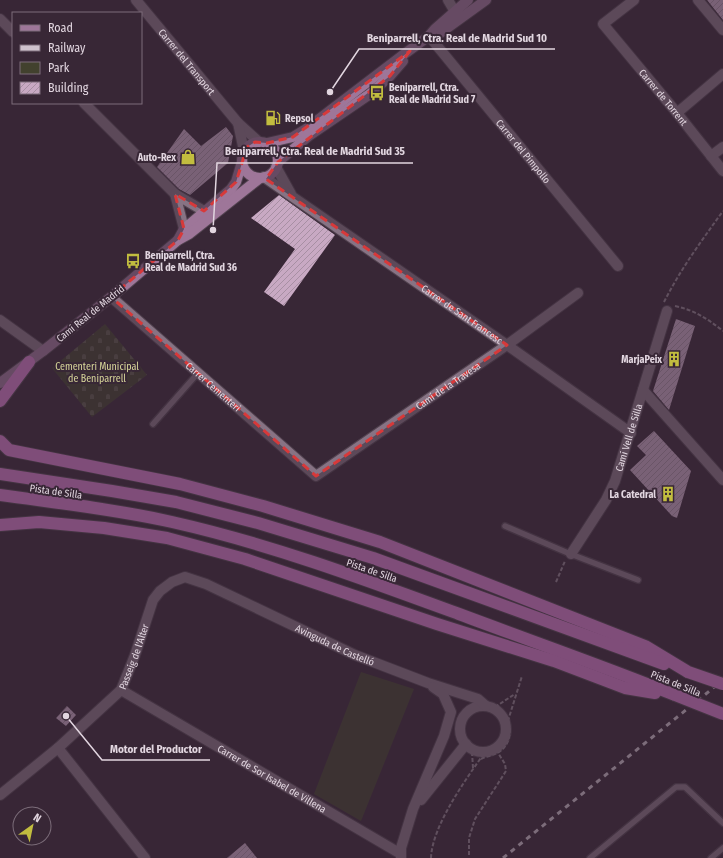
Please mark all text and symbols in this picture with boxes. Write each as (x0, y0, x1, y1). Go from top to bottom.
legend (12, 12, 142, 104)
text: Road (48, 21, 73, 35)
callout: Beniparrell, Ctra. Real de Madrid Sud 10 (359, 26, 555, 49)
street label: Carrer del Transport (155, 27, 218, 98)
text: Beniparrell, Ctra. Real de Madrid Sud 10 (367, 32, 547, 45)
text: Railway (48, 41, 86, 55)
text: Park (48, 61, 70, 75)
street label: Carrer de Torrent (636, 67, 690, 129)
text: Building (48, 81, 89, 95)
place label: Beniparrell, Ctra. Real de Madrid Sud 7 (389, 82, 476, 106)
bus stop icon: Beniparrell, Ctra. Real de Madrid Sud 7 (368, 84, 386, 102)
fuel station icon: Repsol (264, 109, 282, 127)
place label: Repsol (285, 113, 314, 125)
street label: Carrer del Pimpollo (493, 117, 553, 186)
callout: Beniparrell, Ctra. Real de Madrid Sud 35 (217, 140, 413, 163)
text: Beniparrell, Ctra. Real de Madrid Sud 35 (225, 145, 406, 158)
shop icon: Auto-Rex (179, 148, 197, 166)
place label: Auto-Rex (137, 152, 176, 164)
place label: Beniparrell, Ctra. Real de Madrid Sud 36 (145, 250, 237, 274)
bus stop icon: Beniparrell, Ctra. Real de Madrid Sud 36 (124, 252, 142, 270)
street label: Camí Real de Madrid (54, 282, 127, 345)
street label: Carrer de Sant Francesc (419, 283, 505, 347)
building icon: MarjaPeix (665, 350, 683, 368)
place label: MarjaPeix (621, 354, 662, 366)
street label: Carrer Cementeri (183, 360, 243, 415)
street label: Camí de la Travesa (414, 360, 483, 413)
park label: Cementeri Municipal de Beniparrell (55, 361, 139, 385)
street label: Camí Vell de Silla (613, 402, 645, 473)
street label: Pista de Silla (29, 482, 83, 502)
building icon: La Catedral (659, 485, 677, 503)
place label: La Catedral (609, 489, 656, 501)
street label: Pista de Silla (345, 557, 399, 585)
street label: Passeig de l'Alter (117, 622, 152, 691)
street label: Avinguda de Castelló (293, 622, 376, 669)
street label: Pista de Silla (649, 668, 702, 699)
callout: Motor del Productor (102, 737, 210, 760)
text: Motor del Productor (110, 743, 203, 756)
street label: Carrer de Sor Isabel de Villena (215, 743, 328, 816)
north arrow (12, 806, 52, 846)
text: N (31, 811, 43, 825)

